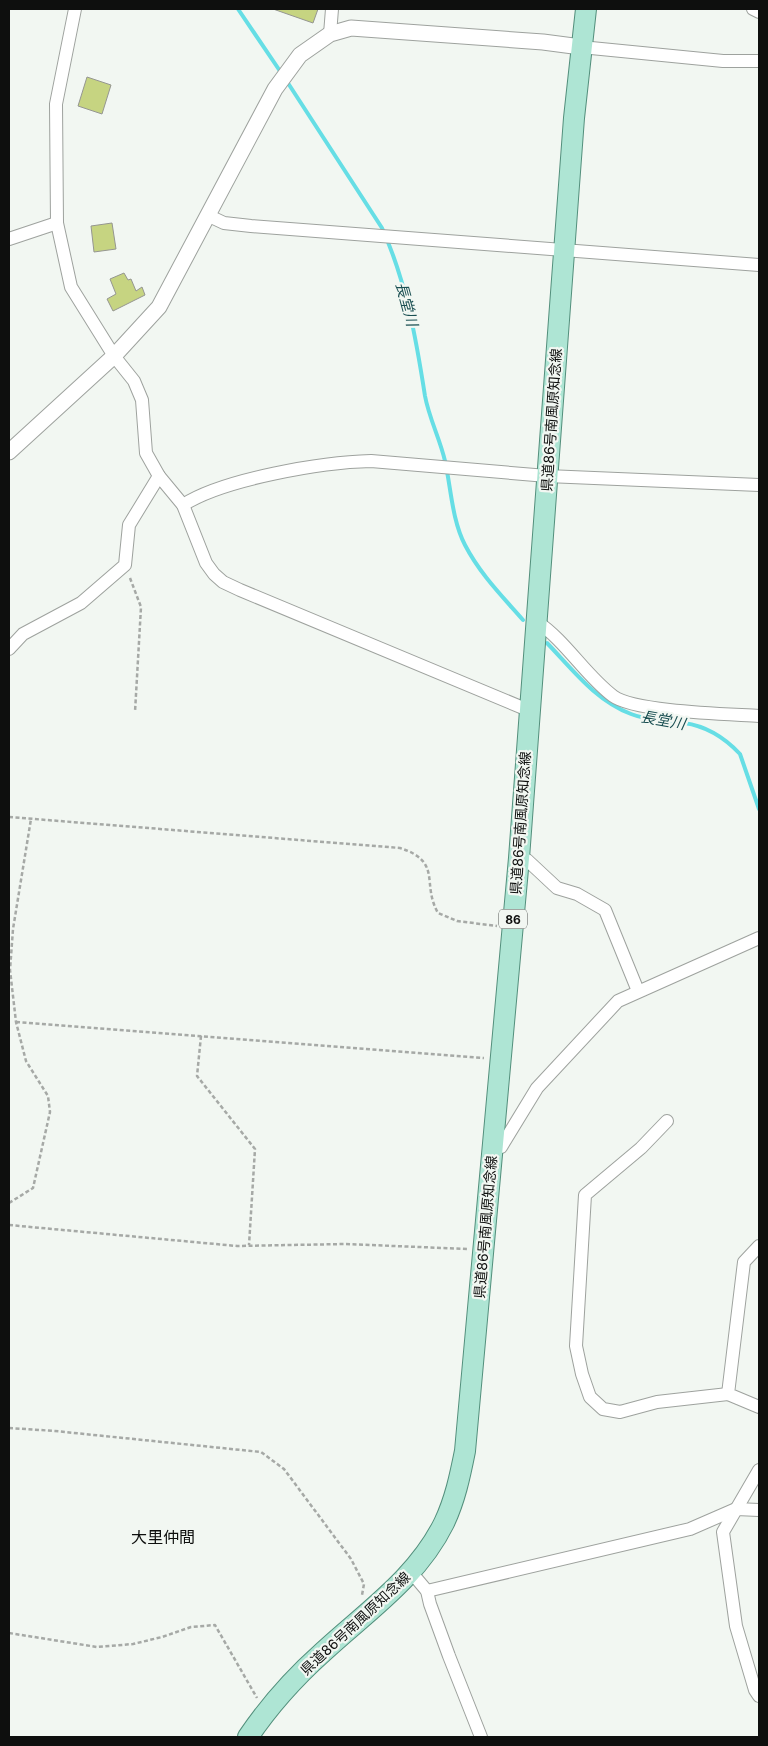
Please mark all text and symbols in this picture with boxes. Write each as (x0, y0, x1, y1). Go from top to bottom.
water label: 長堂川 (392, 280, 423, 330)
street label: 県道86号南風原知念線 (538, 348, 564, 492)
water label: 長堂川 (639, 707, 689, 734)
street label: 県道86号南風原知念線 (507, 751, 533, 895)
road number: 86 (499, 910, 527, 929)
street label: 県道86号南風原知念線 (470, 1155, 500, 1299)
district label: 大里仲間 (131, 1527, 195, 1547)
street label: 県道86号南風原知念線 (297, 1568, 413, 1678)

